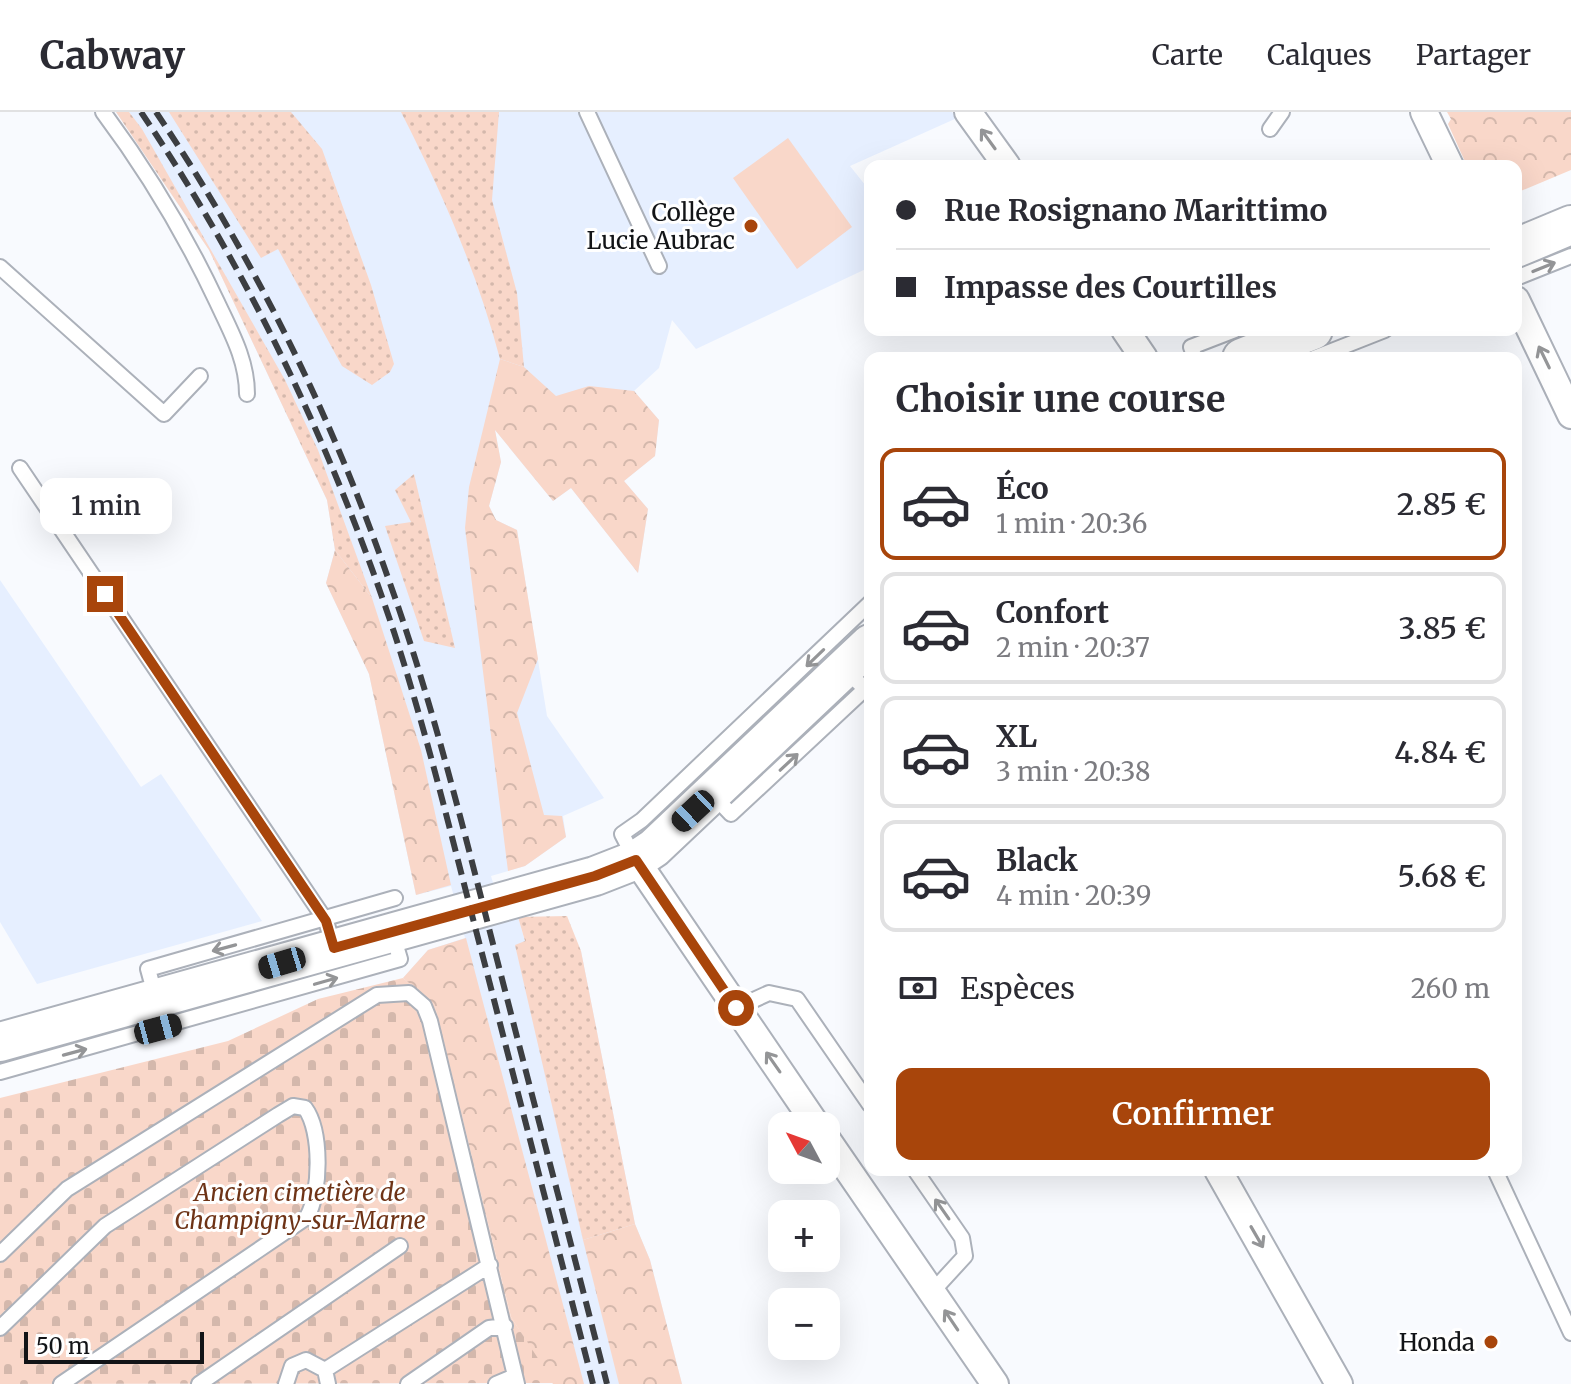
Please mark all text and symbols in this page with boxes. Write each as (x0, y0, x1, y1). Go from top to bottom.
text: Cabway (40, 32, 185, 79)
text: Carte (1152, 37, 1223, 73)
text: Calques (1267, 37, 1372, 73)
text: Partager (1416, 37, 1531, 73)
one-way arrow (980, 129, 997, 150)
text: Rue Rosignano Marittimo (944, 191, 1327, 229)
place label: Collège Lucie Aubrac (587, 197, 735, 256)
marker: Collège Lucie Aubrac (742, 217, 760, 235)
one-way arrow (1531, 259, 1556, 273)
text: Impasse des Courtilles (944, 268, 1277, 306)
one-way arrow (1535, 346, 1551, 370)
text: Choisir une course (896, 377, 1225, 422)
icon: car (900, 468, 972, 540)
text: Éco (996, 469, 1049, 507)
callout: 1 min (39, 478, 171, 534)
text: 2.85 € (1397, 485, 1486, 523)
text: 1 min (71, 489, 141, 522)
text: 1 min · 20:36 (996, 507, 1148, 540)
route end (87, 576, 123, 612)
icon: car (900, 592, 972, 664)
text: Confort (996, 593, 1109, 631)
text: 3.85 € (1398, 609, 1486, 647)
text: 2 min · 20:37 (996, 631, 1150, 664)
one-way arrow (805, 649, 825, 668)
icon: car (900, 716, 972, 788)
text: XL (996, 717, 1037, 755)
text: 4.84 € (1394, 733, 1486, 771)
one-way arrow (779, 754, 799, 772)
text: 3 min · 20:38 (996, 755, 1151, 788)
car (667, 786, 719, 836)
icon: car (900, 840, 972, 912)
text: Black (996, 841, 1078, 879)
text: 5.68 € (1397, 857, 1486, 895)
text: 4 min · 20:39 (996, 879, 1151, 912)
one-way arrow (211, 942, 237, 957)
car (256, 945, 308, 981)
icon: cash (896, 966, 940, 1010)
text: Espèces (960, 969, 1075, 1007)
text: 260 m (1411, 972, 1490, 1005)
one-way arrow (312, 973, 338, 988)
route start (718, 990, 754, 1026)
car (132, 1011, 184, 1047)
one-way arrow (62, 1043, 88, 1058)
one-way arrow (765, 1051, 781, 1073)
button: Confirmer (896, 1068, 1490, 1160)
north arrow (768, 1112, 840, 1184)
map controls (768, 1112, 840, 1360)
park label: Ancien cimetière de Champigny-sur-Marne (174, 1177, 426, 1236)
one-way arrow (934, 1198, 950, 1220)
button: + (768, 1200, 840, 1272)
one-way arrow (1250, 1225, 1265, 1249)
button: − (768, 1288, 840, 1360)
one-way arrow (943, 1309, 959, 1331)
place label: Honda (1399, 1327, 1475, 1358)
scale bar (24, 1328, 204, 1364)
text: 50 m (36, 1332, 90, 1360)
marker: Honda (1482, 1333, 1500, 1351)

